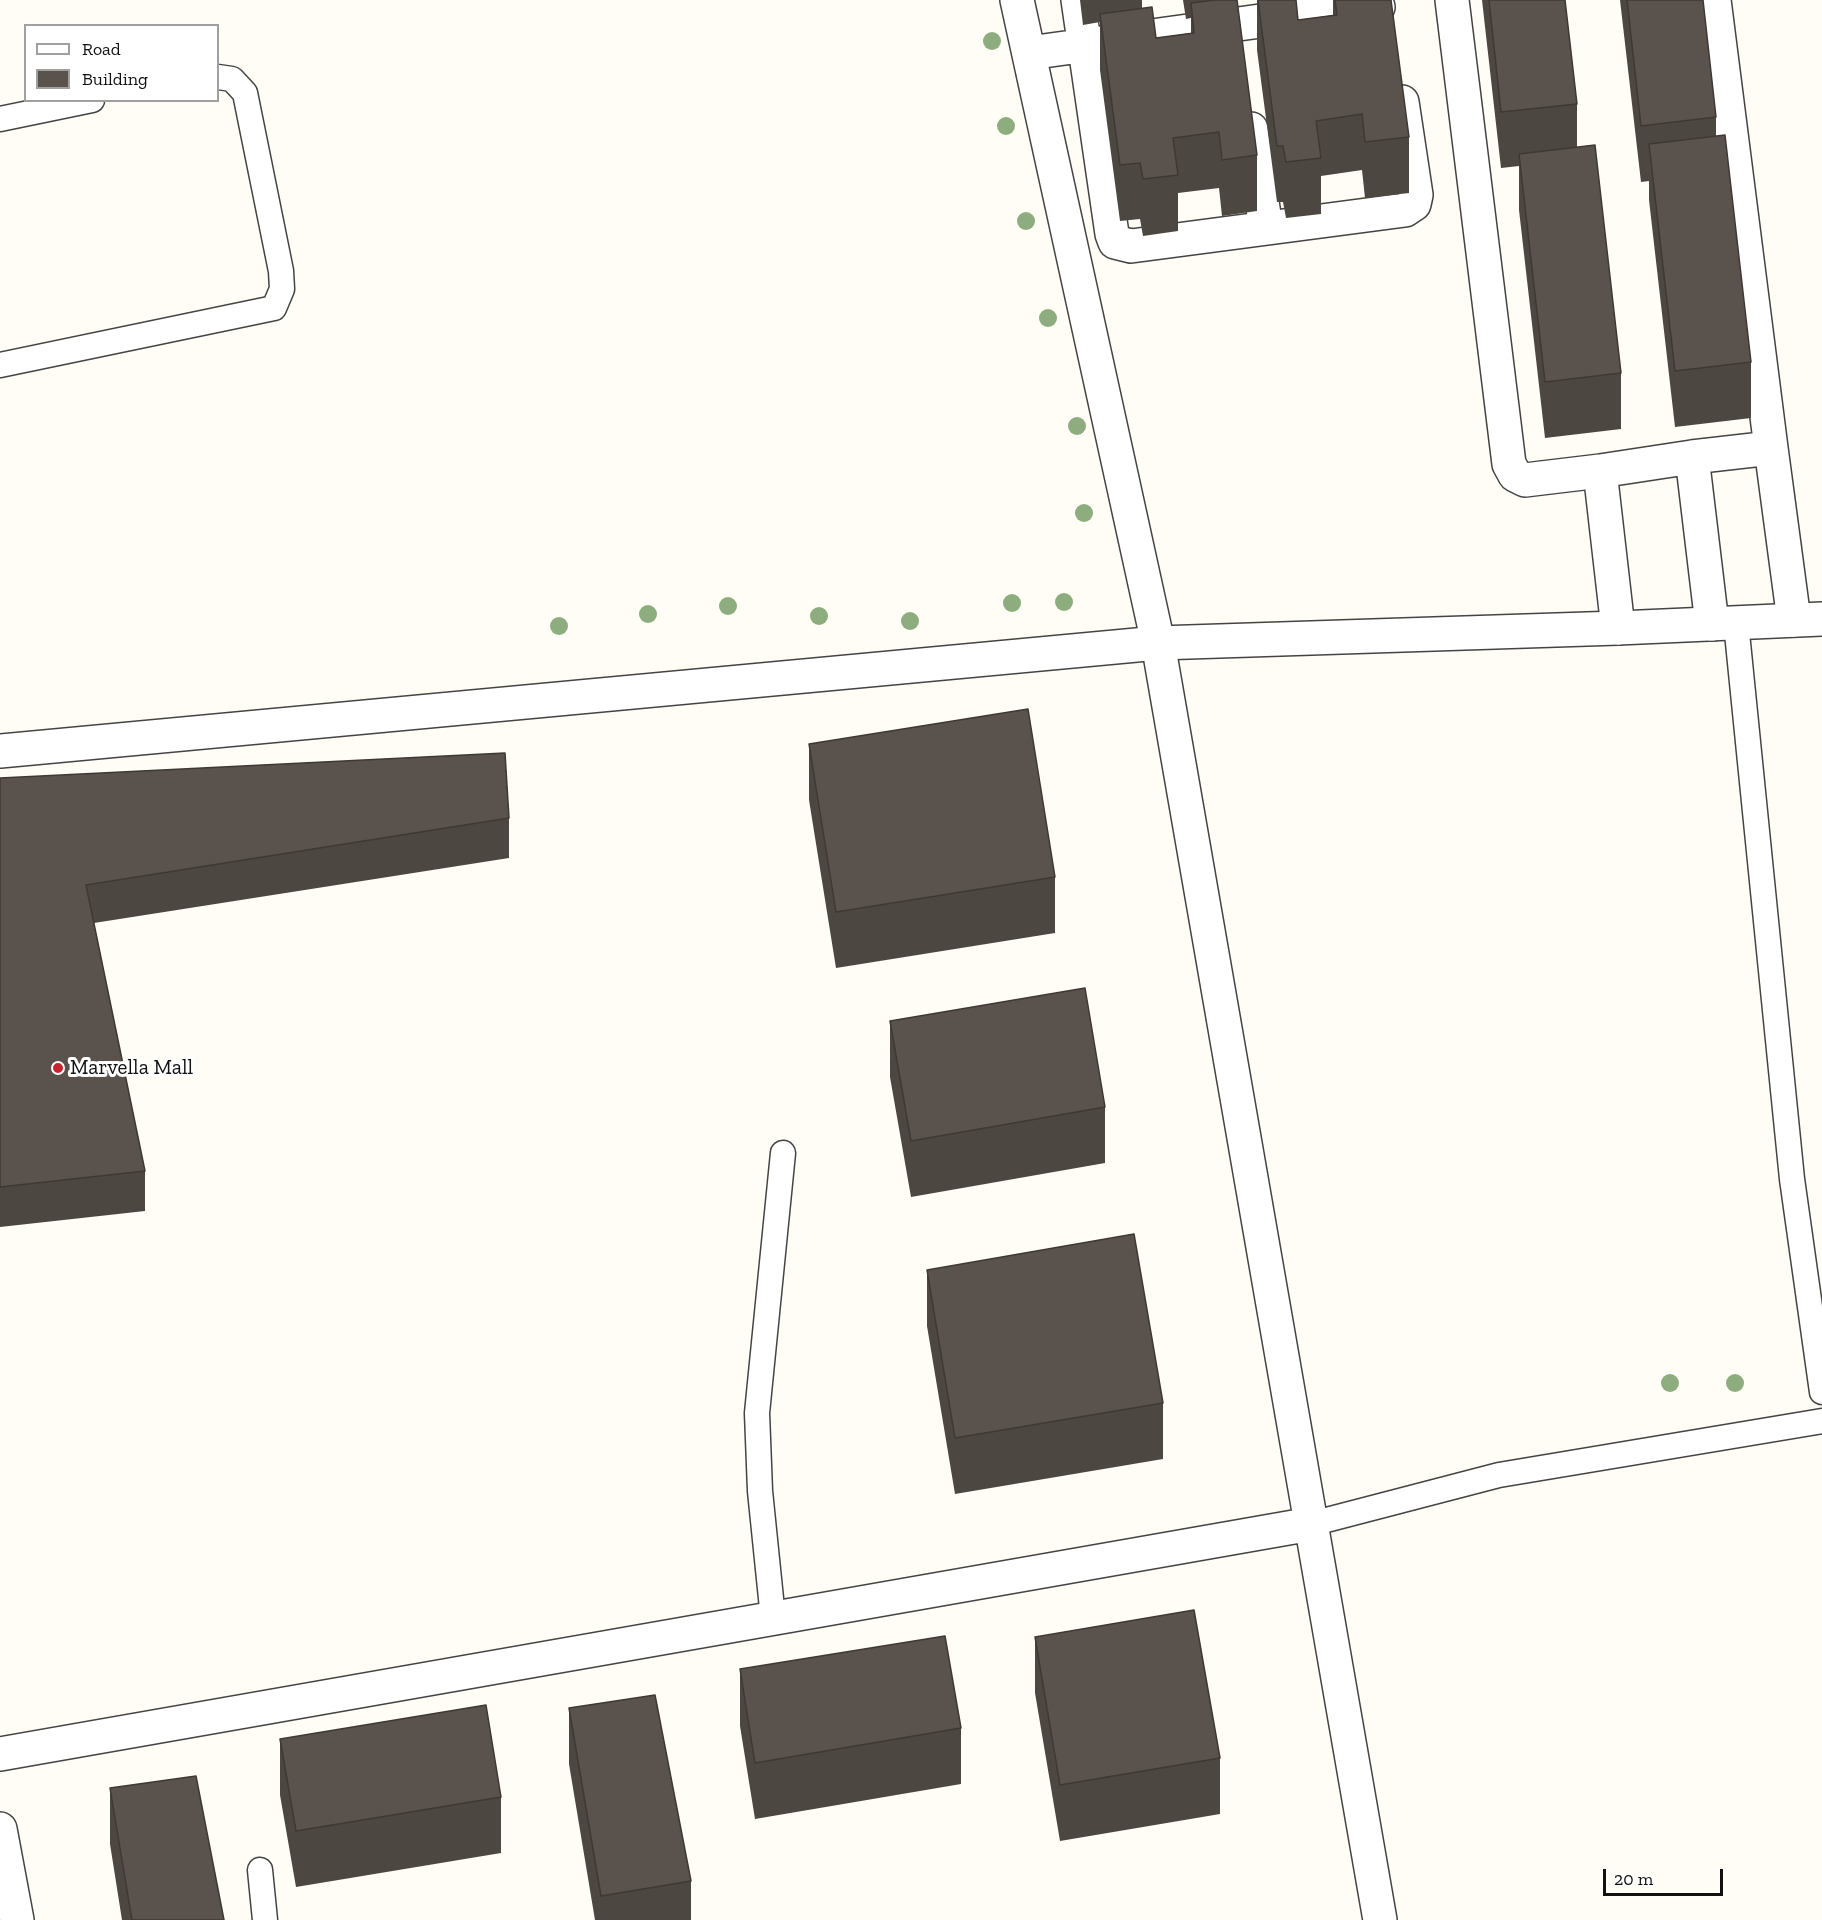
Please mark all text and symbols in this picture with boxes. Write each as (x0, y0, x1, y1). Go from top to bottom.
legend (24, 24, 219, 102)
text: Road (82, 38, 121, 60)
text: Building (82, 68, 148, 90)
place label: Marvella Mall (70, 1055, 193, 1081)
marker: Marvella Mall (51, 1061, 65, 1075)
scale bar (1606, 1857, 1726, 1895)
text: 20 m (1614, 1868, 1653, 1890)

